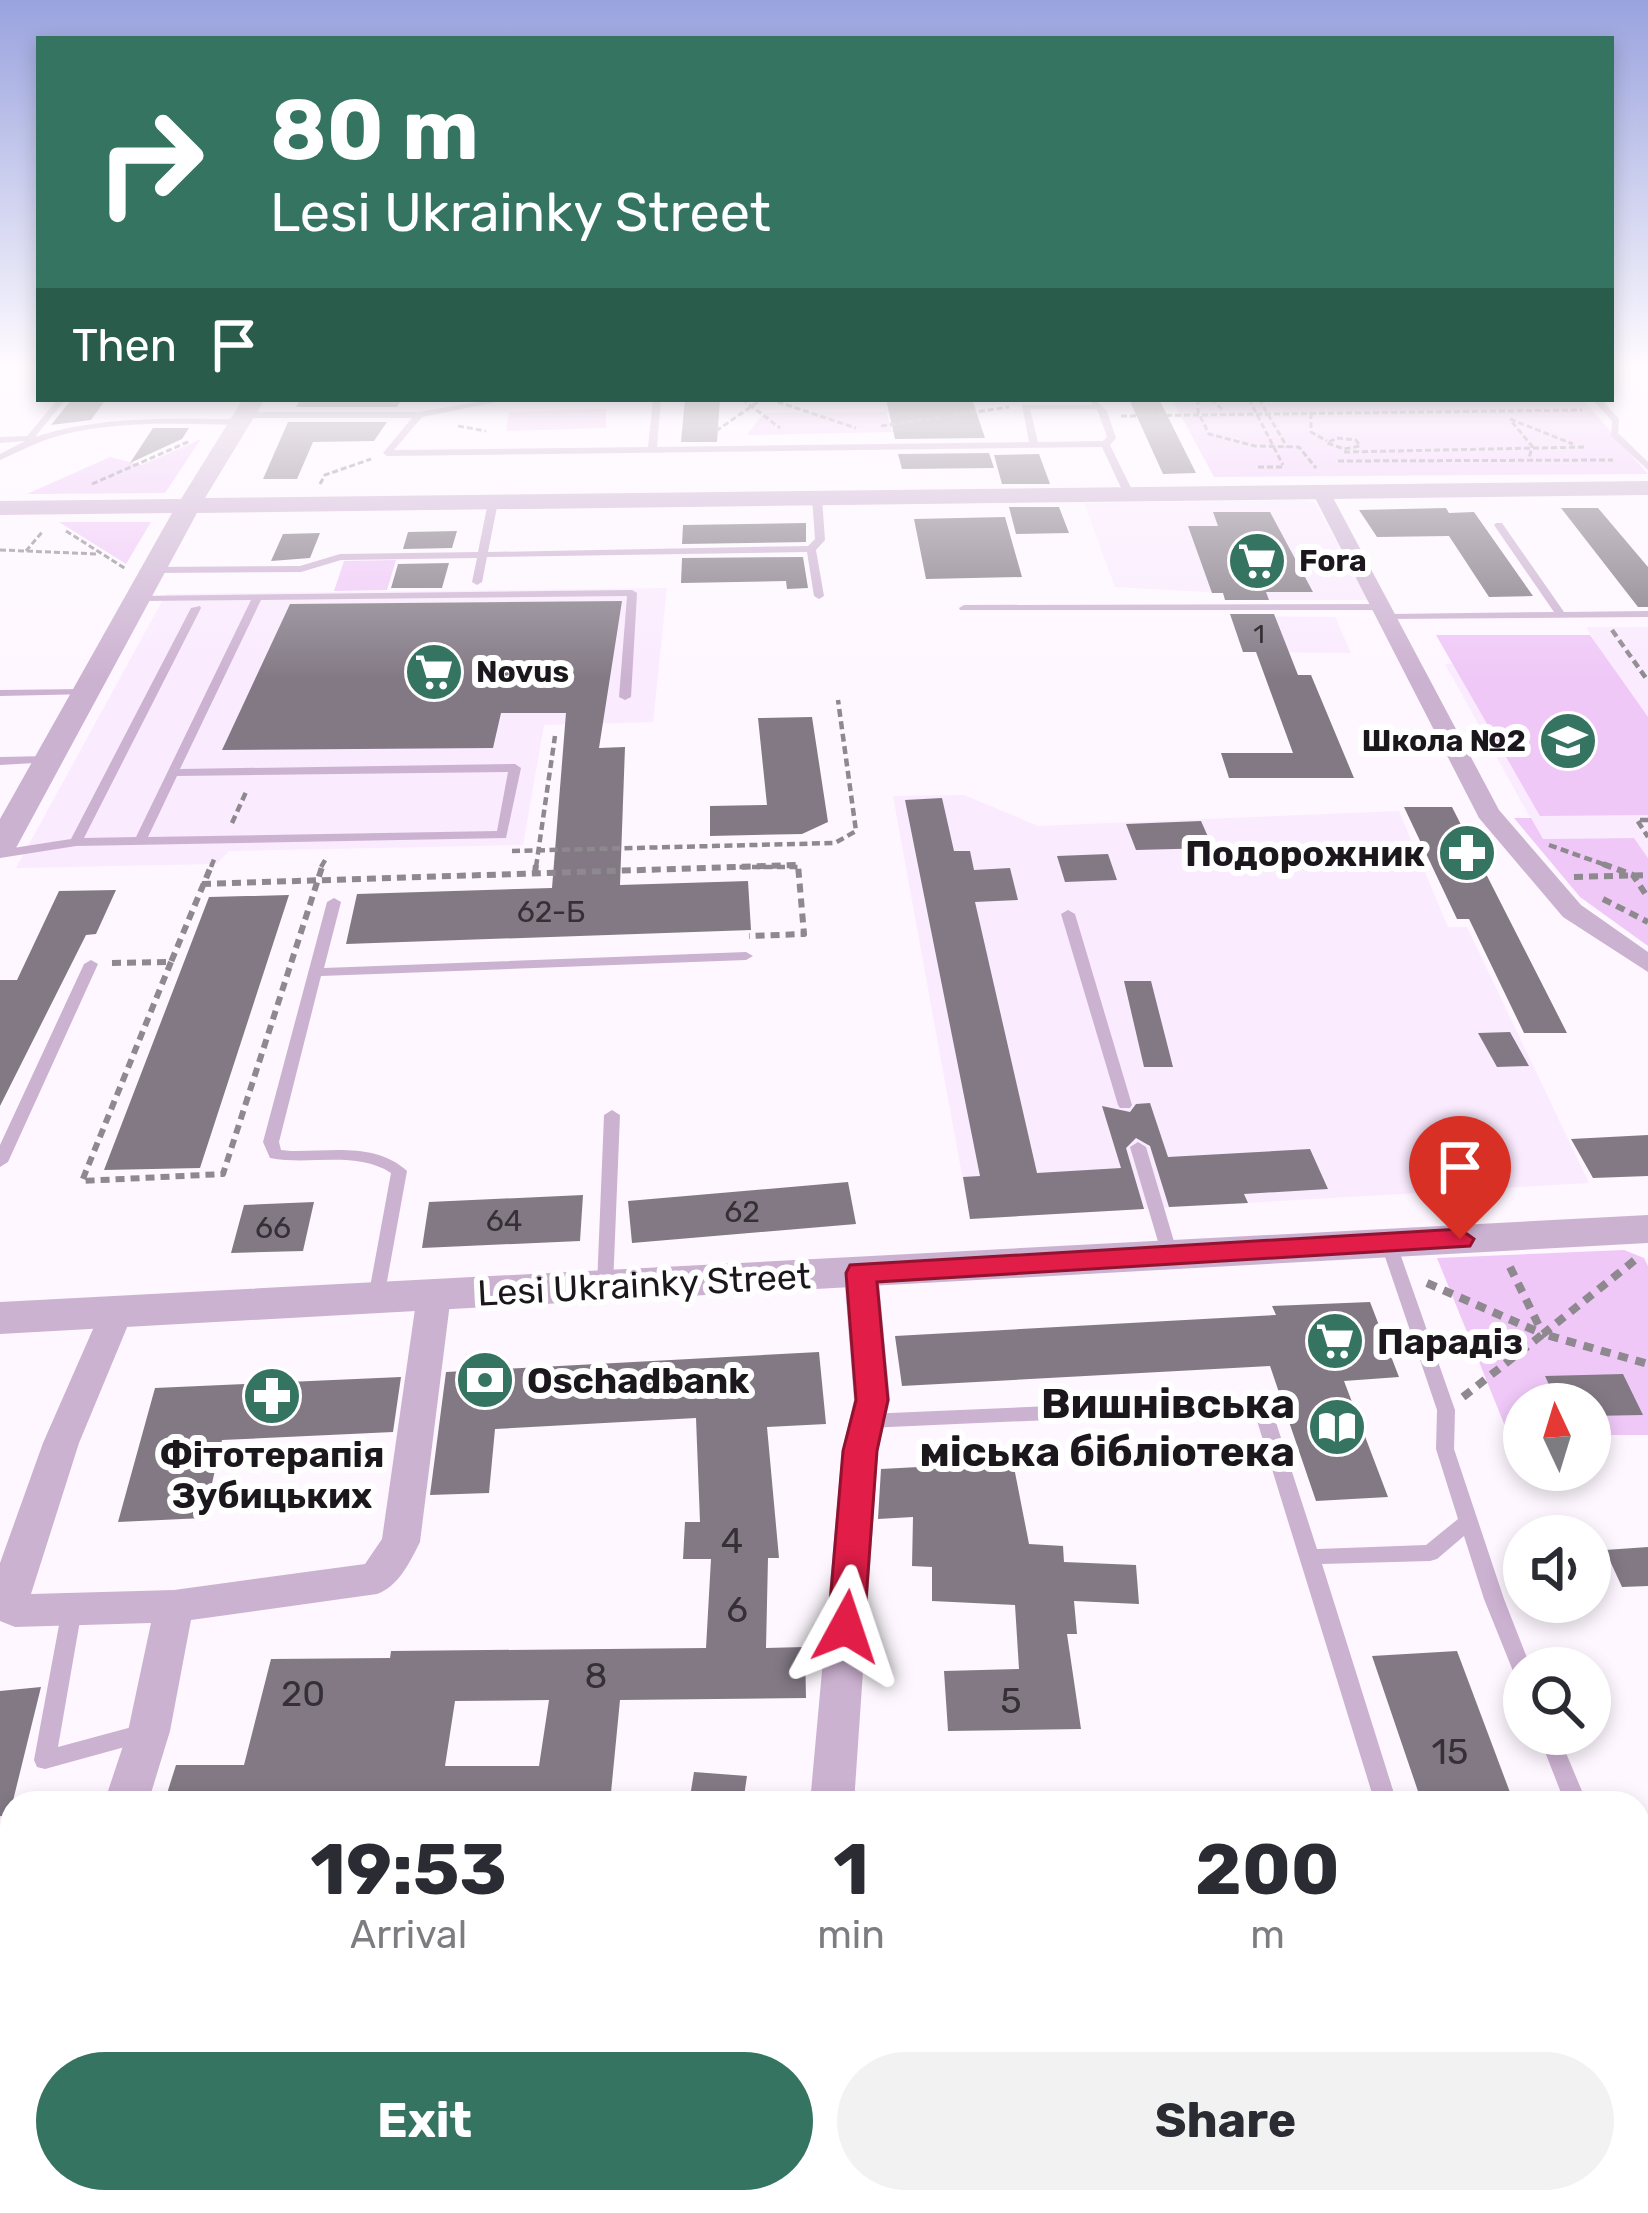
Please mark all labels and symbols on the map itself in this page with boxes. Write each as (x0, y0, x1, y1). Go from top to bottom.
supermarket icon: Fora (1226, 530, 1288, 592)
place label: Fora (1299, 543, 1367, 579)
house number: 1 (1253, 618, 1265, 650)
supermarket icon: Novus (403, 641, 465, 703)
place label: Novus (476, 654, 569, 690)
school or university icon: Школа №2 (1537, 710, 1599, 772)
place label: Школа №2 (1362, 723, 1526, 759)
pharmacy icon: Подорожник (1436, 822, 1498, 884)
place label: Подорожник (1185, 832, 1425, 875)
house number: 62-Б (517, 894, 585, 930)
pin (1409, 1116, 1511, 1239)
house number: 62 (724, 1194, 760, 1230)
house number: 64 (486, 1203, 522, 1239)
house number: 66 (255, 1210, 291, 1246)
street label: Lesi Ukrainky Street (476, 1254, 812, 1315)
supermarket icon: Парадіз (1304, 1310, 1366, 1372)
place label: Парадіз (1377, 1320, 1523, 1363)
bank icon: Oschadbank (454, 1349, 516, 1411)
place label: Oschadbank (527, 1359, 749, 1402)
pharmacy icon: Фітотерапія Зубицьких (241, 1365, 303, 1427)
place label: Вишнівська міська бібліотека (919, 1379, 1295, 1477)
north arrow (1503, 1383, 1611, 1491)
library icon: Вишнівська міська бібліотека (1306, 1396, 1368, 1458)
place label: Фітотерапія Зубицьких (159, 1433, 385, 1517)
house number: 4 (721, 1519, 743, 1562)
position arrow (783, 1564, 909, 1690)
house number: 6 (726, 1588, 748, 1631)
house number: 8 (585, 1654, 607, 1697)
house number: 20 (281, 1672, 325, 1715)
house number: 5 (1000, 1679, 1022, 1722)
house number: 15 (1432, 1730, 1468, 1773)

